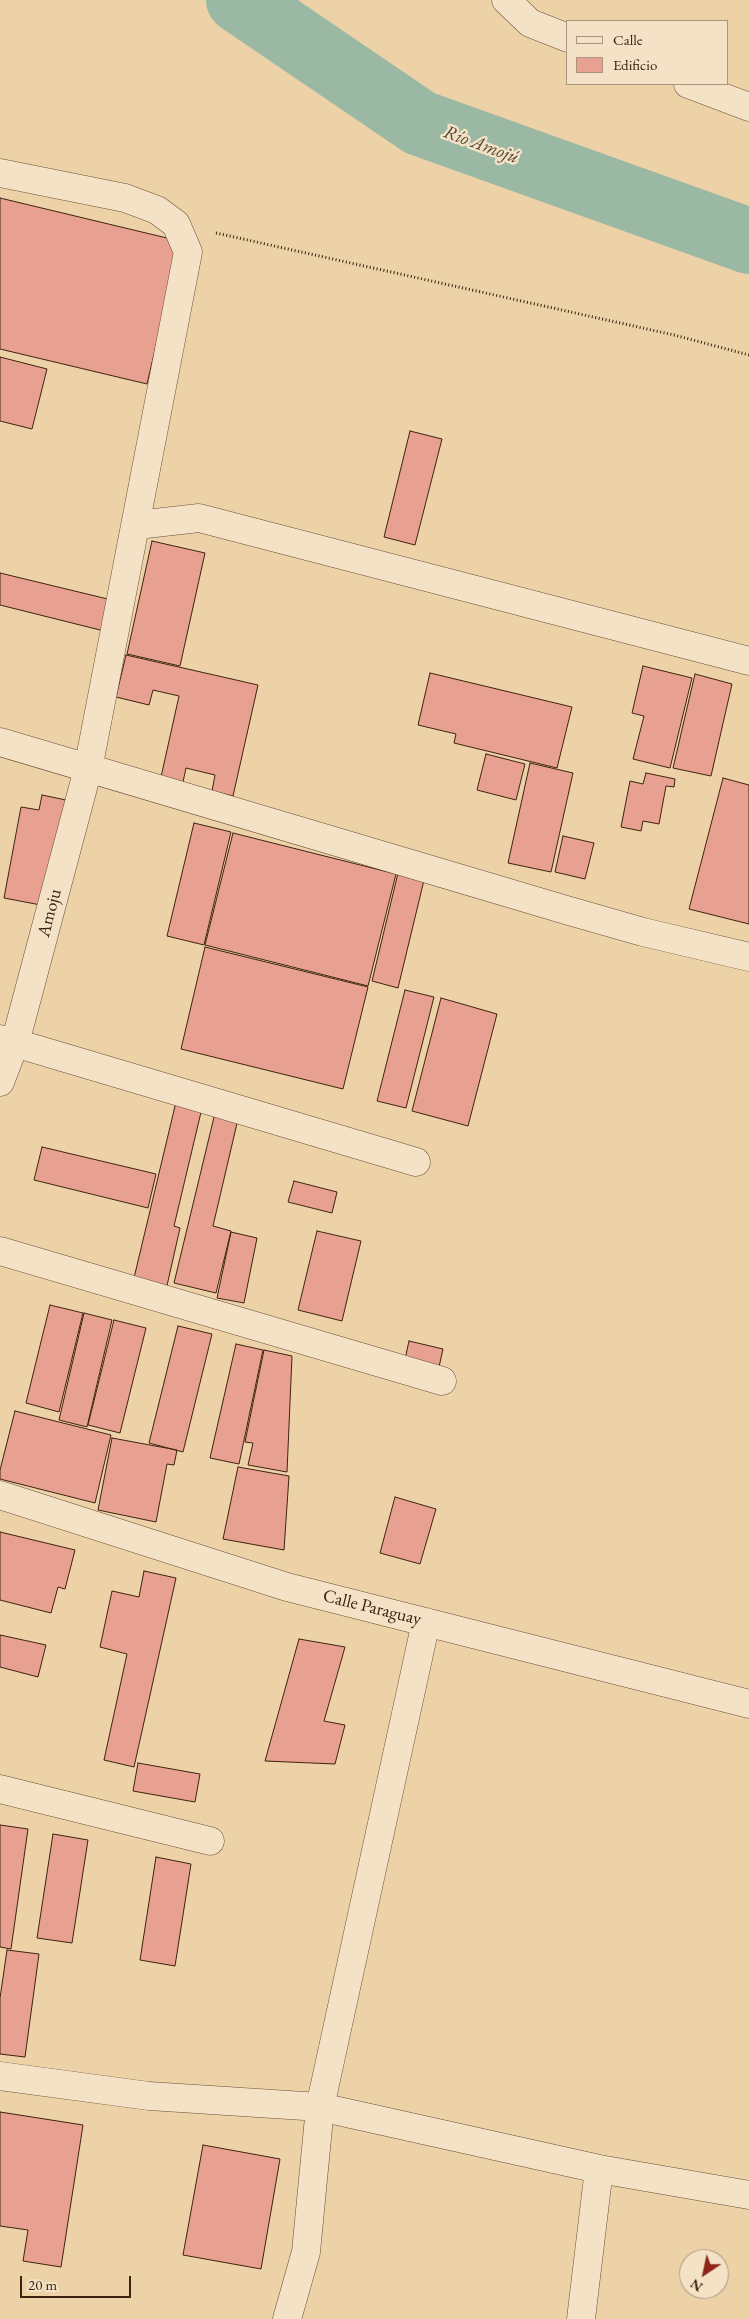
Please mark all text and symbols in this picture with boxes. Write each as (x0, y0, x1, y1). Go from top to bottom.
legend (566, 20, 729, 85)
text: Calle (613, 30, 643, 49)
text: Edificio (613, 55, 657, 74)
water label: Río Amojú (440, 121, 522, 169)
street label: Amoju (33, 887, 67, 939)
street label: Calle Paraguay (320, 1585, 424, 1631)
north arrow (679, 2249, 729, 2299)
scale bar (22, 2266, 134, 2298)
text: 20 m (28, 2275, 57, 2294)
text: N (686, 2275, 706, 2296)

